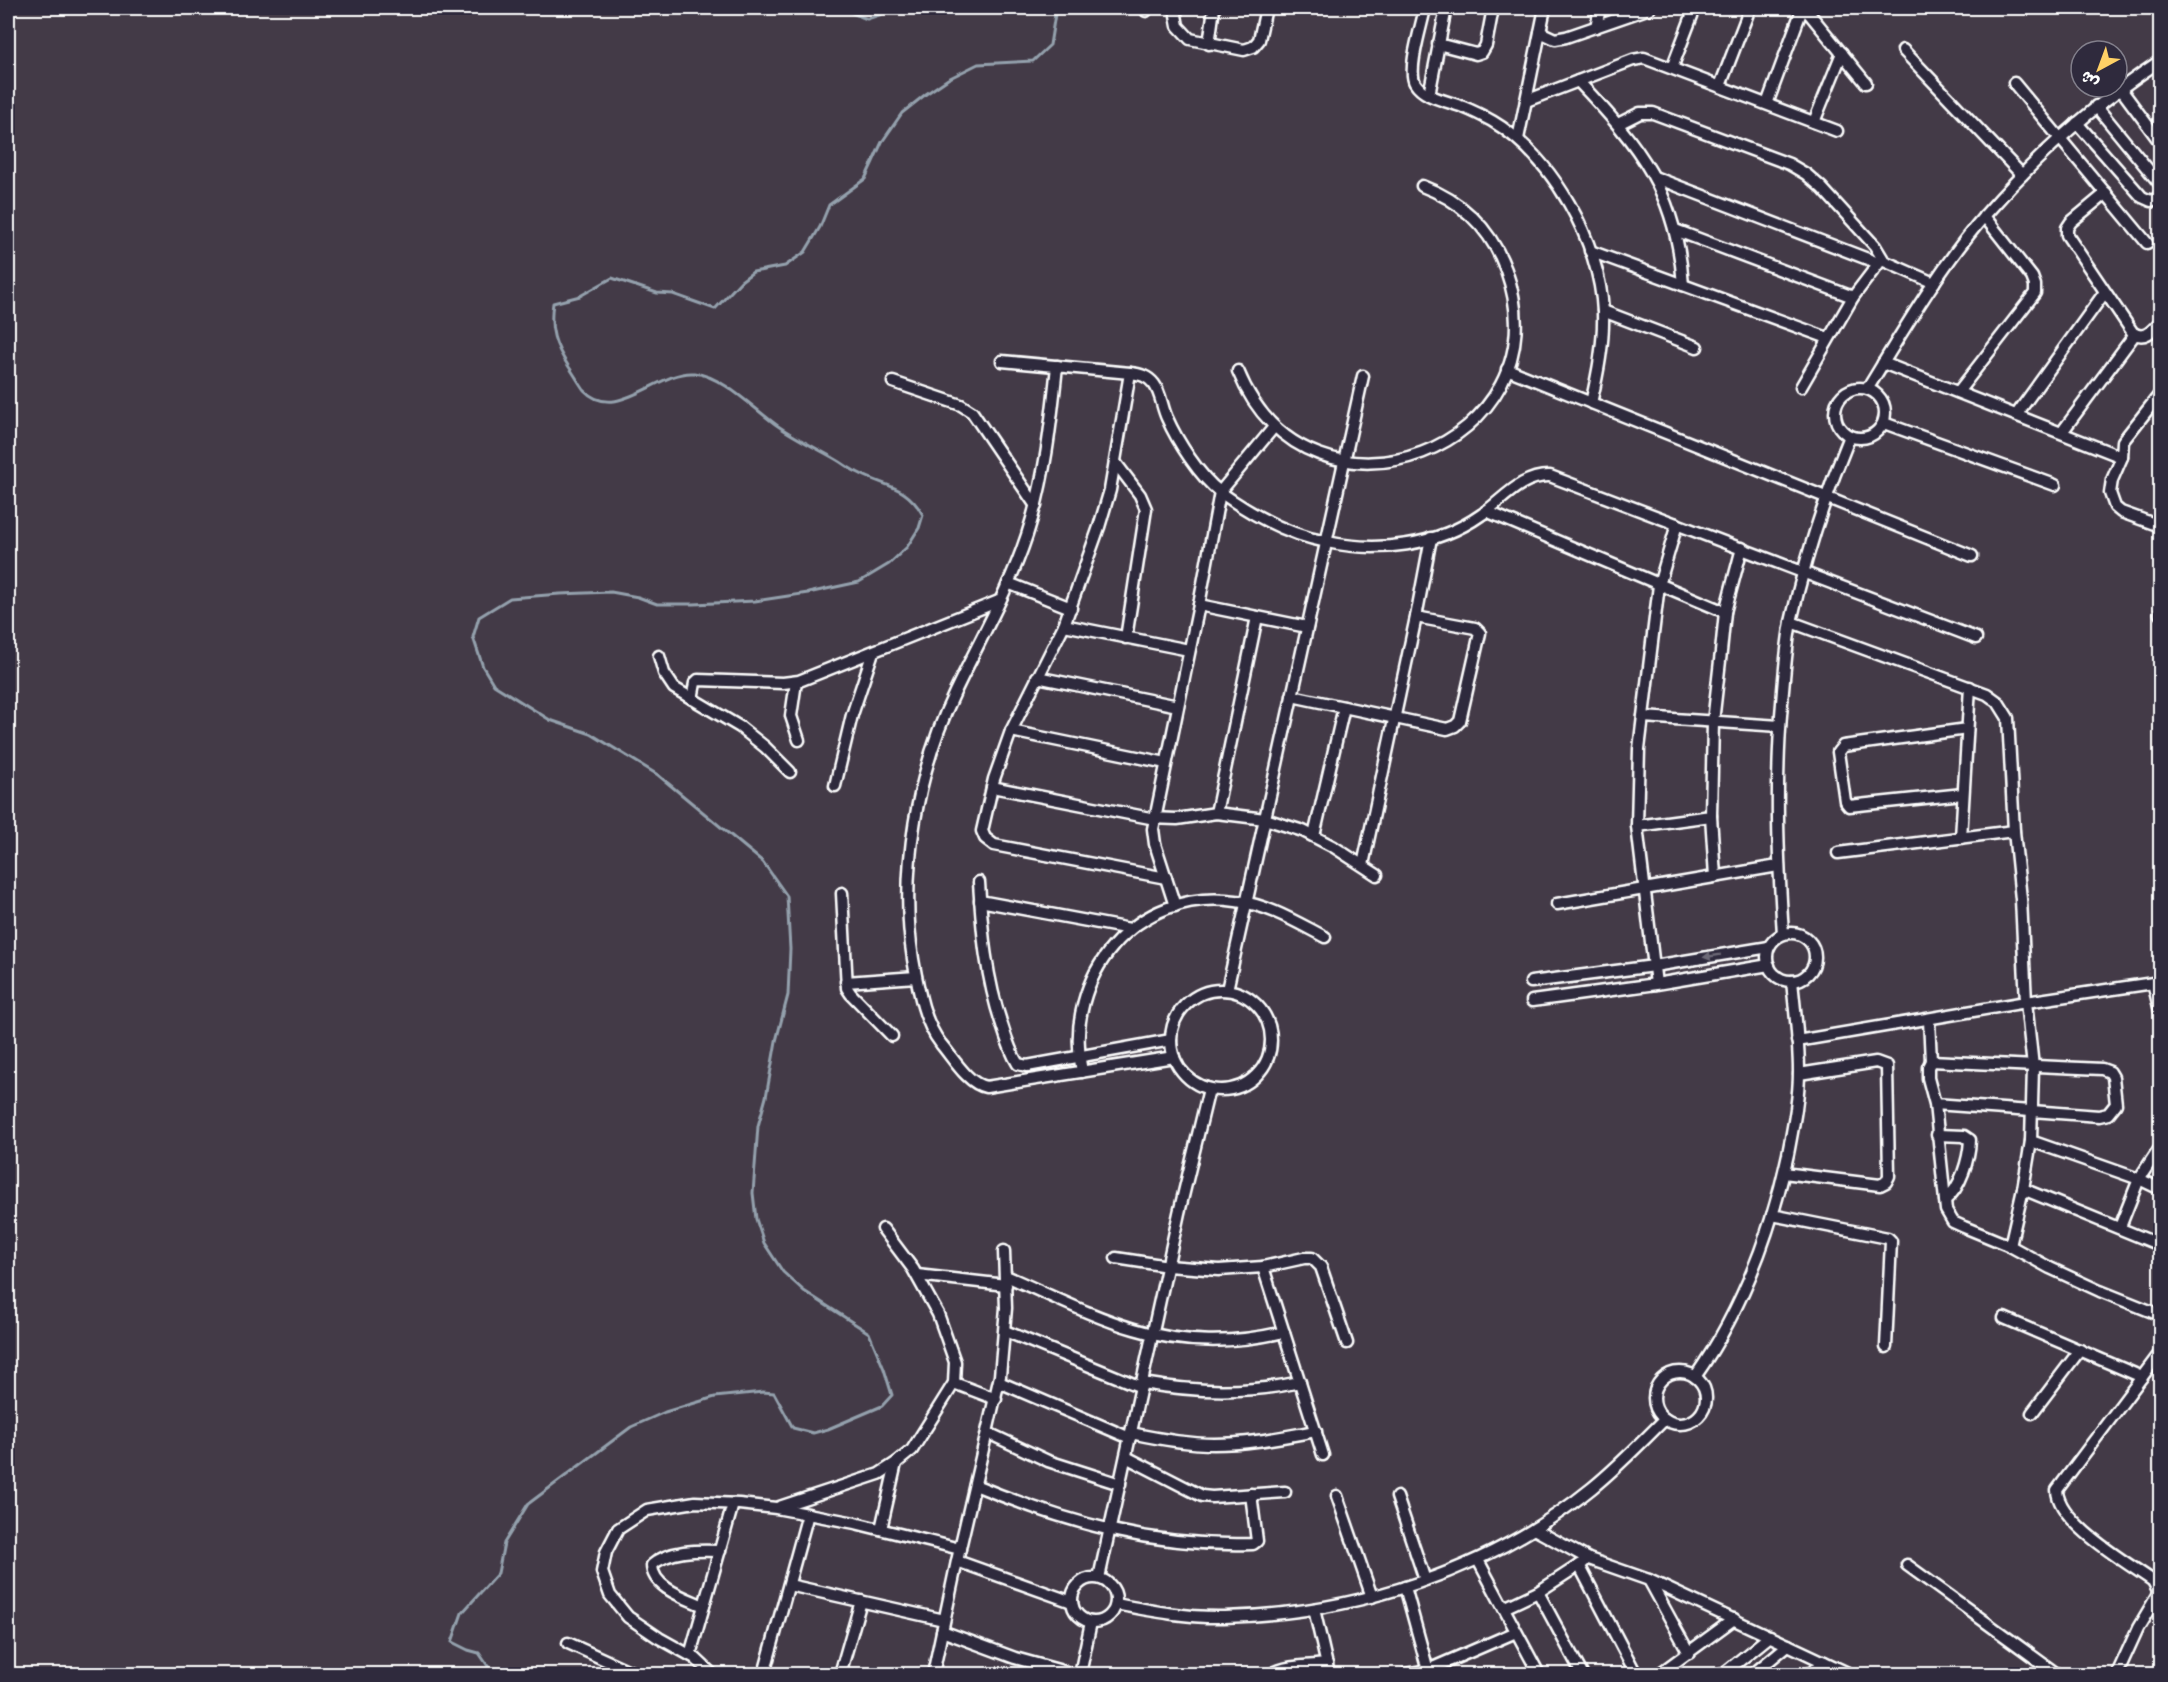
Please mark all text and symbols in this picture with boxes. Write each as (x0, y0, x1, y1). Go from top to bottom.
north arrow (2069, 39, 2129, 99)
text: ش (2077, 67, 2102, 92)
one-way arrow (1702, 952, 1721, 961)

